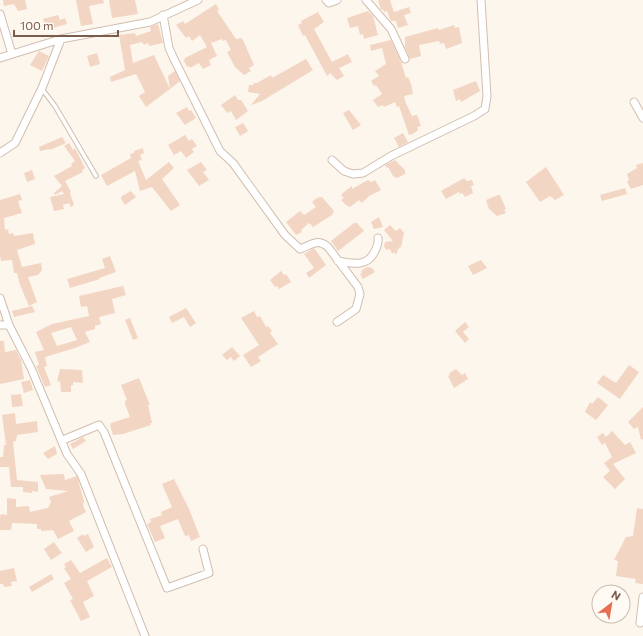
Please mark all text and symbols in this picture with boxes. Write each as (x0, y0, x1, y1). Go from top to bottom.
scale bar (14, 12, 118, 38)
text: 100 m (20, 18, 54, 32)
north arrow (591, 584, 631, 624)
text: N (610, 587, 623, 603)

